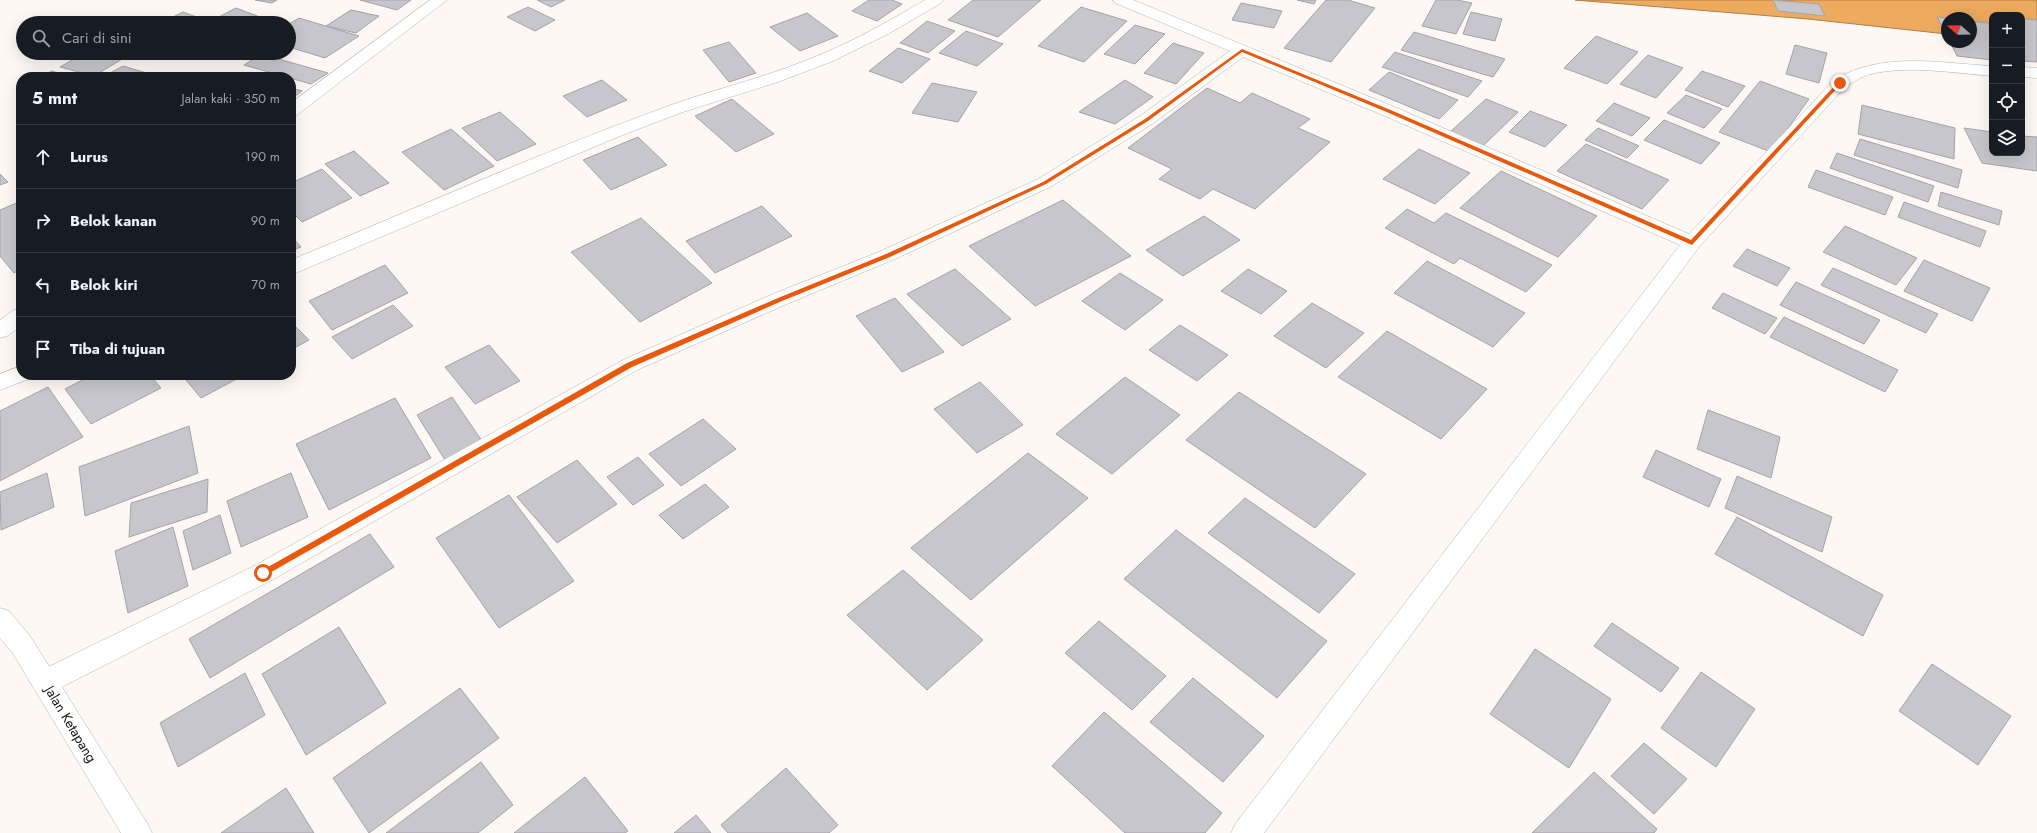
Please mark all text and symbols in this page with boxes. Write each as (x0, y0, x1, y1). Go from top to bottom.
north arrow (1941, 12, 1977, 48)
map controls (1989, 12, 2025, 156)
button: + (1989, 12, 2025, 48)
search box (16, 16, 296, 60)
icon: search (30, 27, 52, 49)
text: Cari di sini (62, 27, 132, 49)
button: − (1989, 48, 2025, 84)
route end (1831, 74, 1849, 92)
button: locate (1989, 84, 2025, 120)
text: 5 mnt (32, 86, 77, 110)
text: Jalan kaki · 350 m (182, 89, 280, 108)
button: layers (1989, 120, 2025, 156)
icon: ahead (32, 146, 54, 168)
text: Lurus (70, 146, 108, 168)
text: 190 m (245, 147, 280, 166)
icon: right (32, 210, 54, 232)
text: Belok kanan (70, 210, 157, 232)
text: 90 m (251, 211, 280, 230)
icon: left (32, 274, 54, 296)
text: Belok kiri (70, 274, 138, 296)
text: 70 m (251, 275, 280, 294)
icon: arrive (32, 338, 54, 360)
text: Tiba di tujuan (70, 338, 165, 360)
route start (254, 564, 272, 582)
street label: Jalan Ketapang (39, 680, 102, 766)

